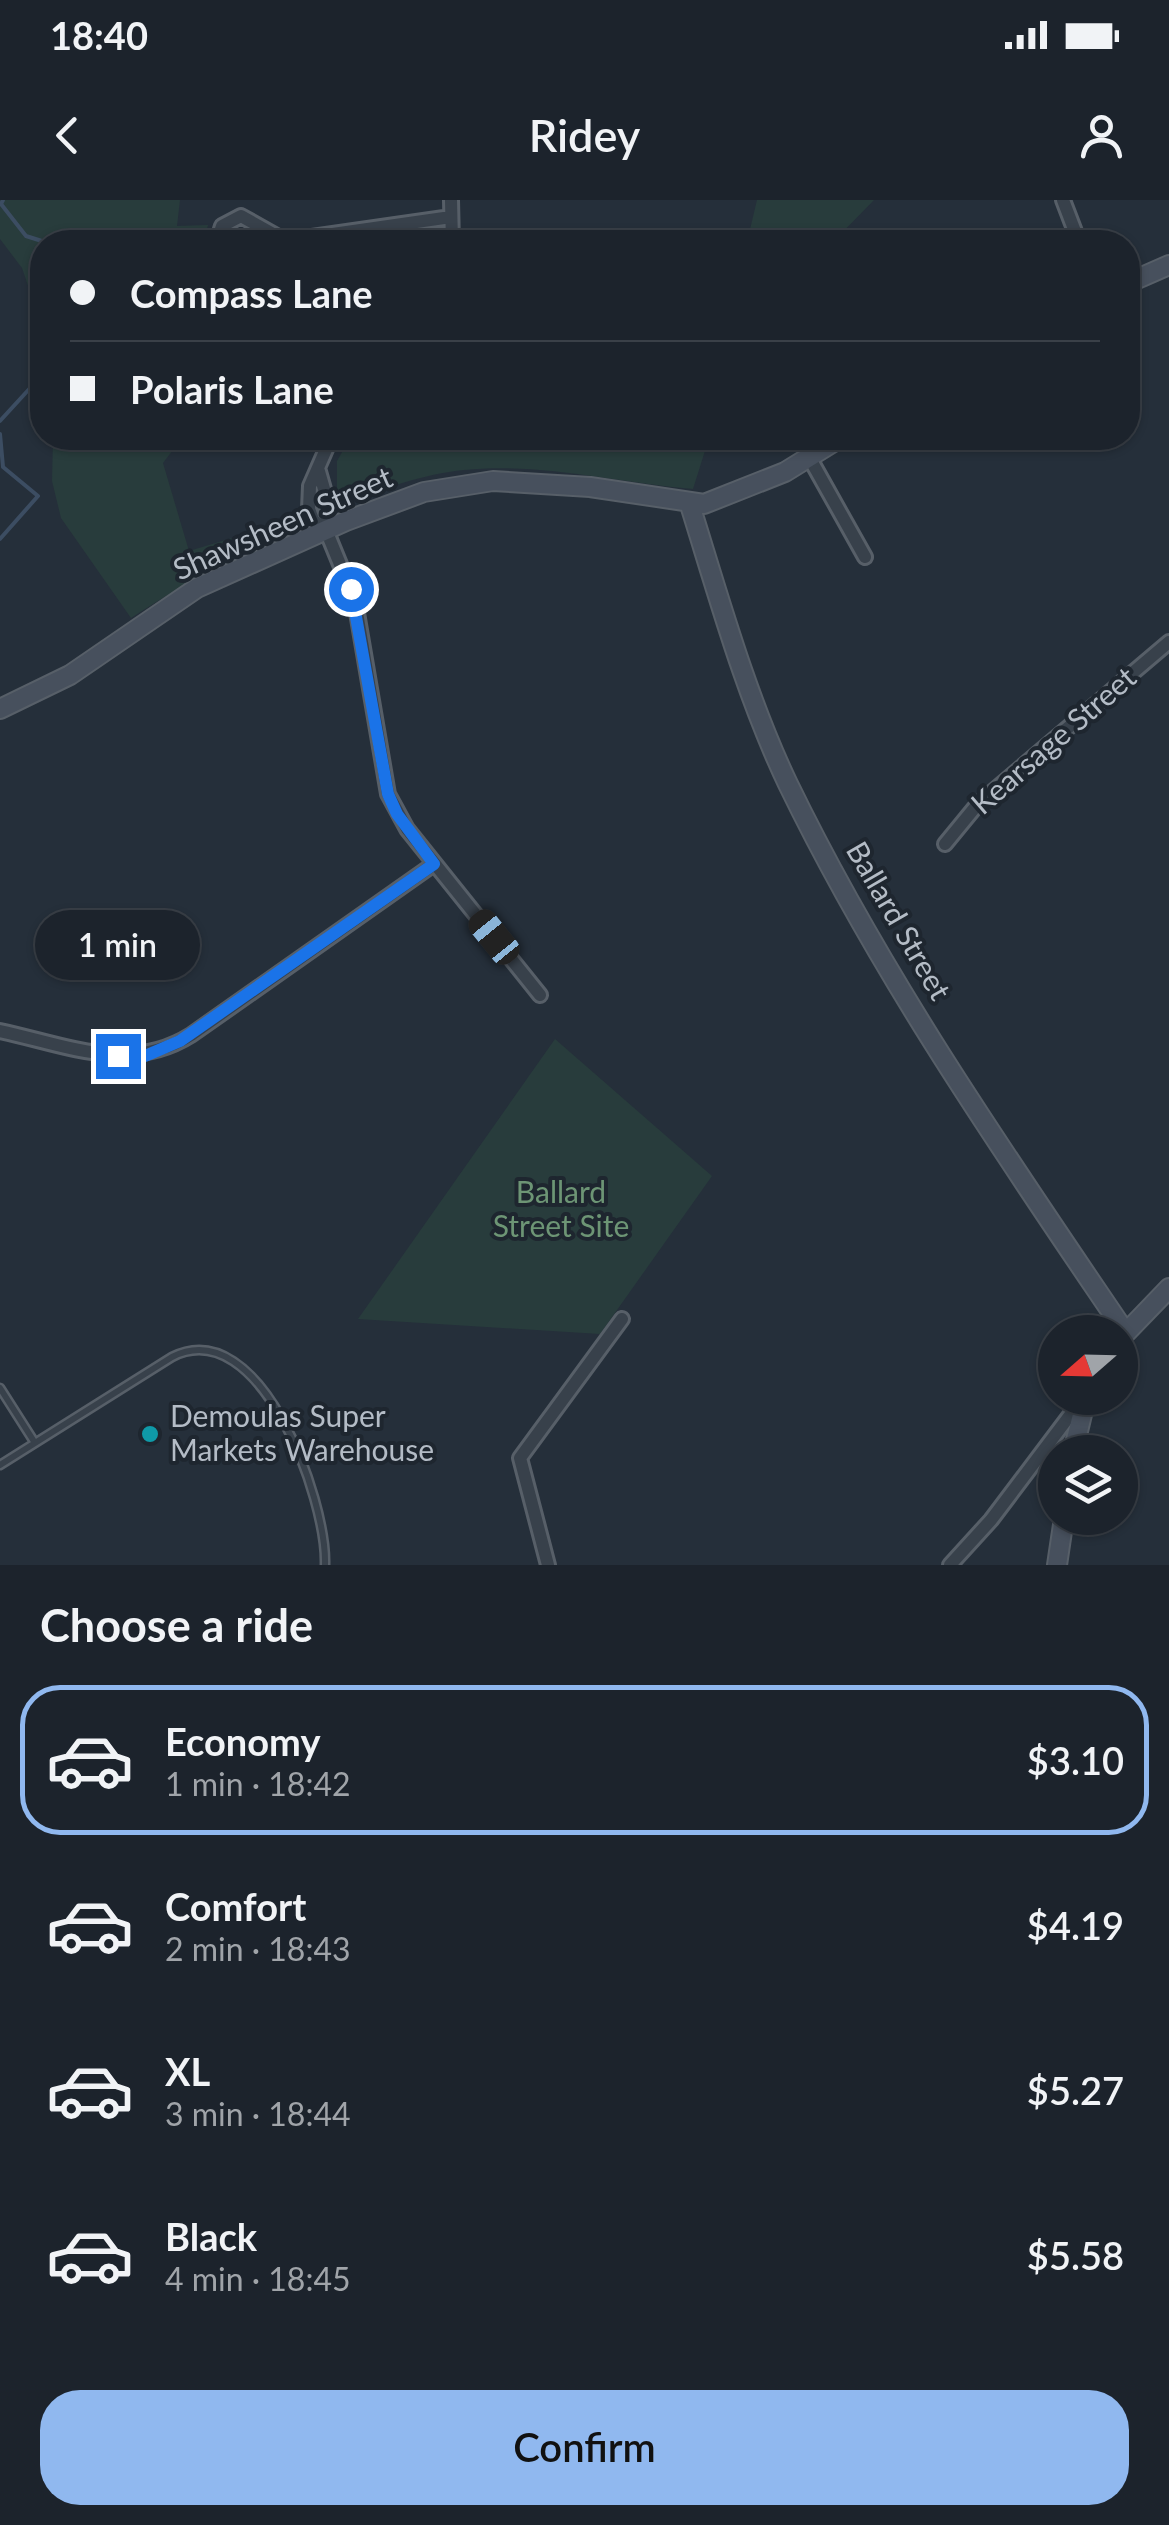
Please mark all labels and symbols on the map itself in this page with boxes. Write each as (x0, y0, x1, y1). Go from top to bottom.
street label: Shawsheen Street (167, 458, 397, 587)
route start (329, 567, 374, 612)
street label: Kearsage Street (963, 658, 1142, 821)
street label: Ballard Street (840, 834, 960, 1006)
car (463, 904, 525, 970)
callout: 1 min (36, 911, 200, 981)
route end (96, 1034, 141, 1079)
park label: Ballard Street Site (493, 1173, 629, 1243)
north arrow (1038, 1315, 1138, 1415)
place label: Demoulas Super Markets Warehouse (170, 1397, 434, 1467)
marker: Demoulas Super Markets Warehouse (139, 1423, 161, 1445)

